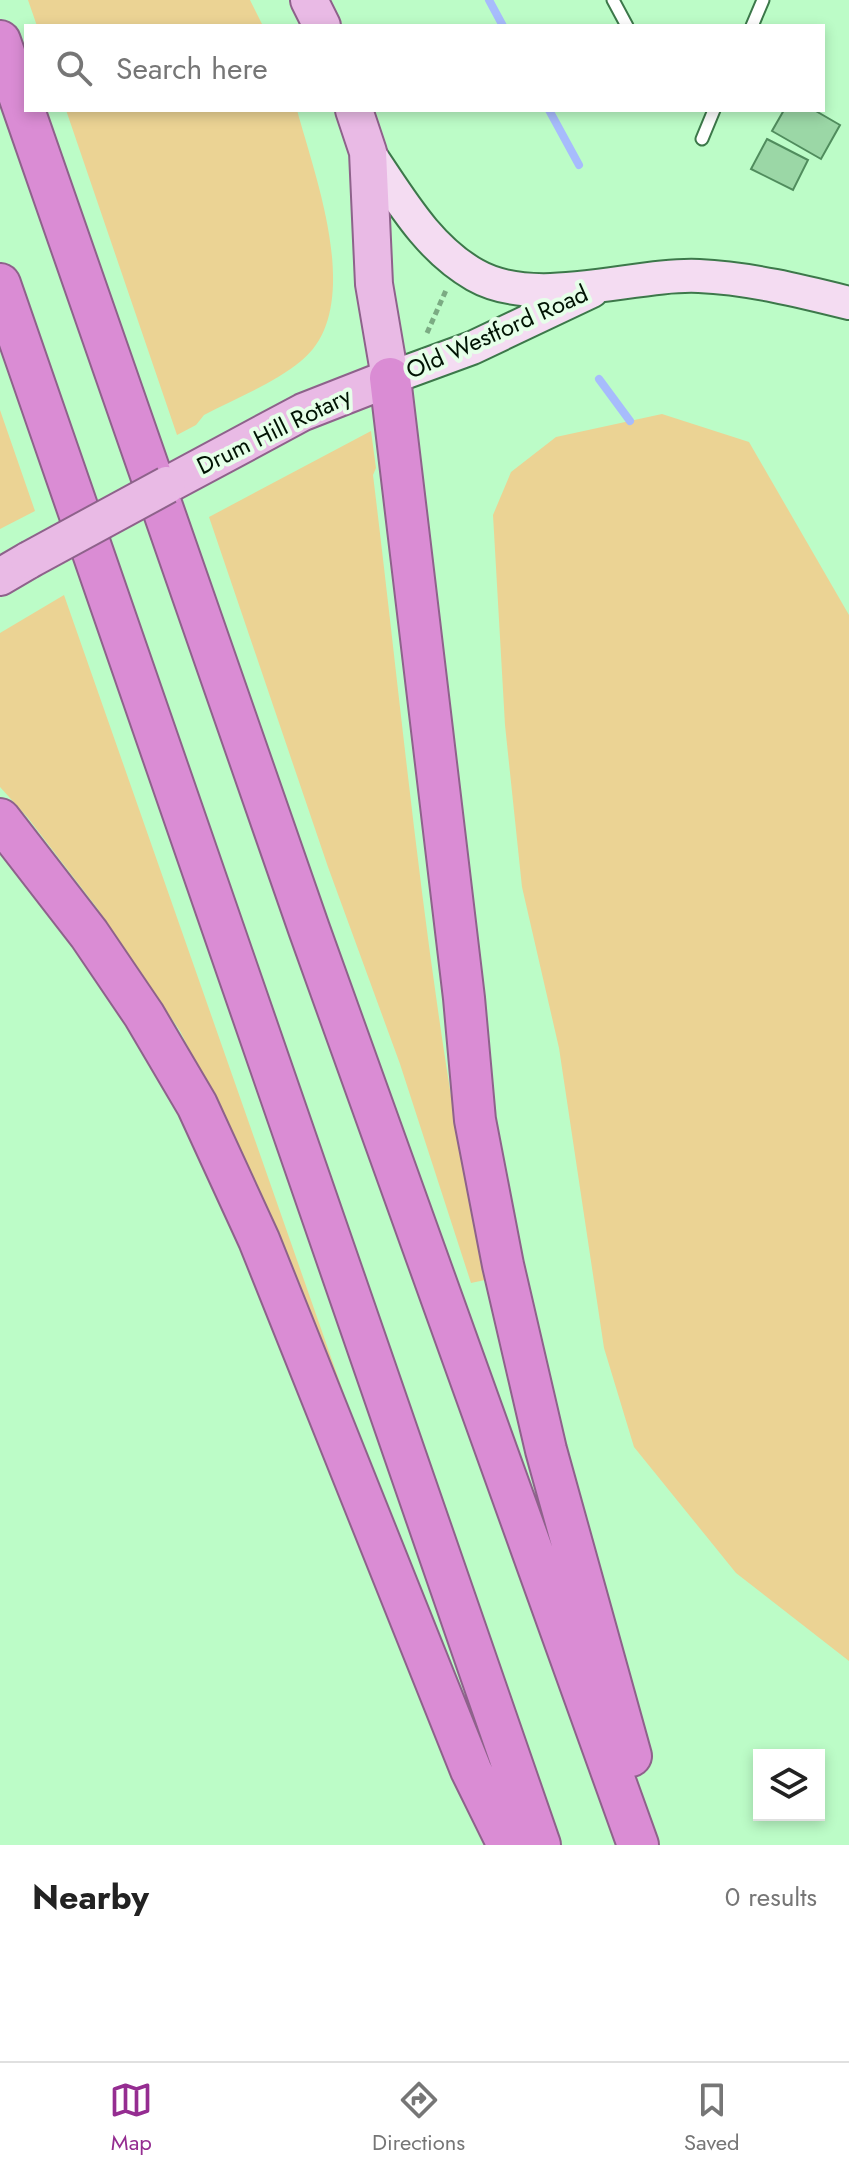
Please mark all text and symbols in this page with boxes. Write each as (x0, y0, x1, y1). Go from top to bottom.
search box (24, 24, 825, 112)
icon: search (52, 46, 96, 90)
text: Search here (116, 47, 268, 90)
street label: Old Westford Road (400, 276, 593, 387)
street label: Drum Hill Rotary (191, 378, 357, 483)
map controls (753, 1749, 825, 1821)
button: layers (753, 1749, 825, 1821)
text: Nearby (32, 1873, 149, 1922)
text: 0 results (725, 1878, 817, 1916)
tab: Map (109, 2078, 153, 2158)
tab: Directions (372, 2078, 465, 2158)
tab: Saved (684, 2078, 740, 2158)

